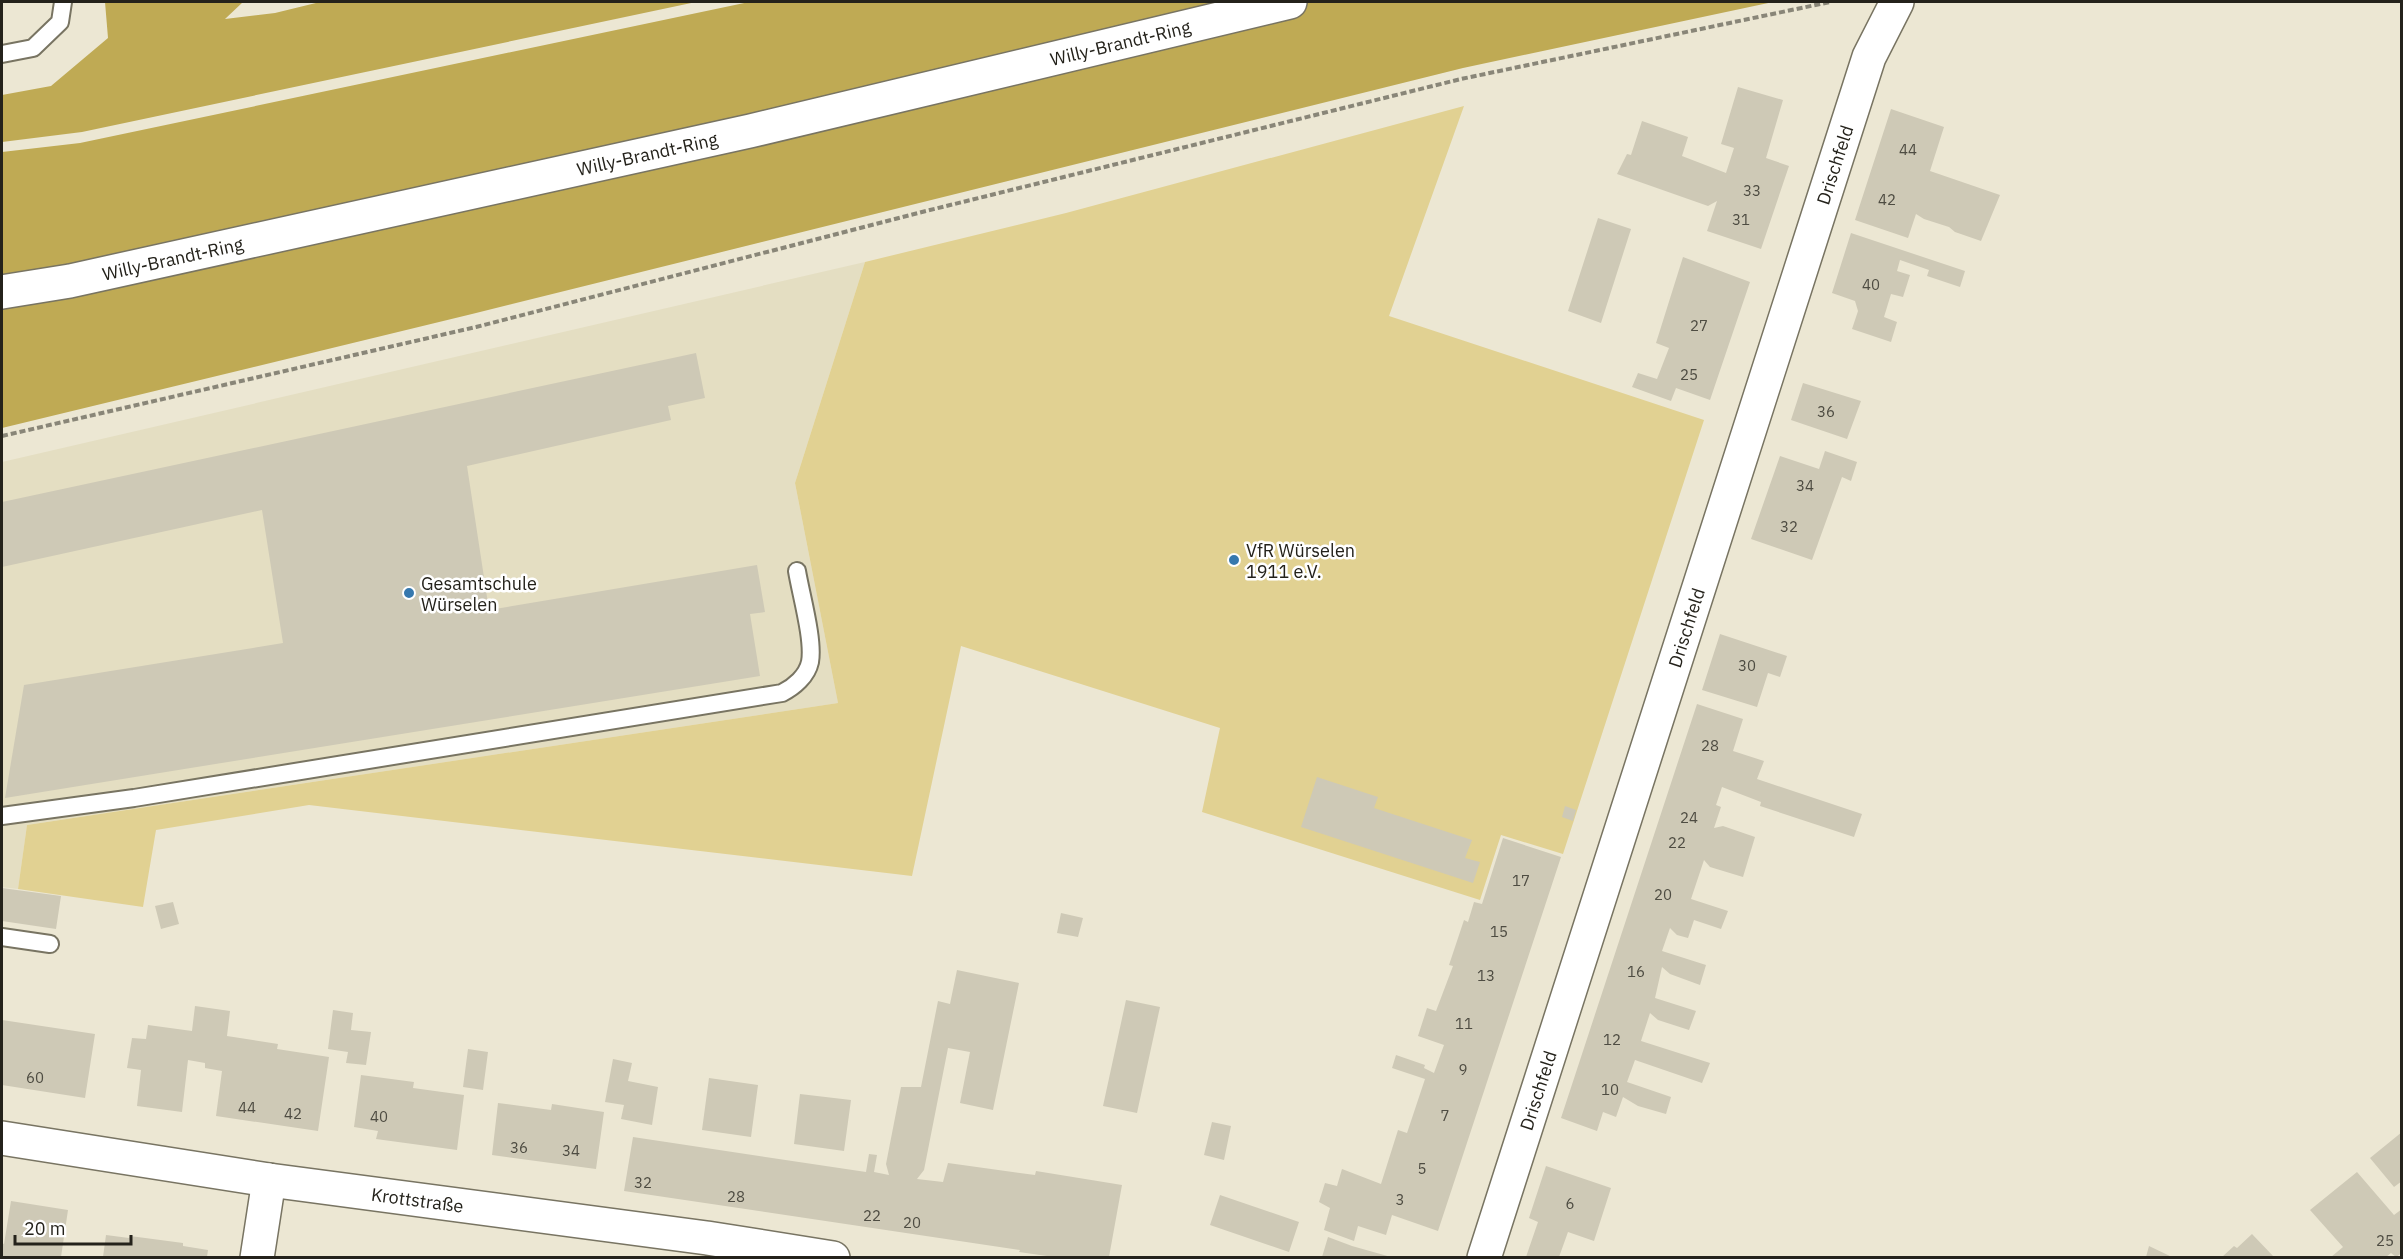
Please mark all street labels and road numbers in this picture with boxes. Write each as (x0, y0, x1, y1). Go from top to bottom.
street label: Willy-Brandt-Ring (1048, 15, 1193, 70)
street label: Drischfeld (1811, 122, 1858, 207)
street label: Willy-Brandt-Ring (575, 127, 720, 180)
street label: Willy-Brandt-Ring (100, 232, 246, 285)
street label: Drischfeld (1663, 585, 1710, 670)
street label: Drischfeld (1514, 1048, 1561, 1133)
street label: Krottstraße (370, 1182, 465, 1217)

